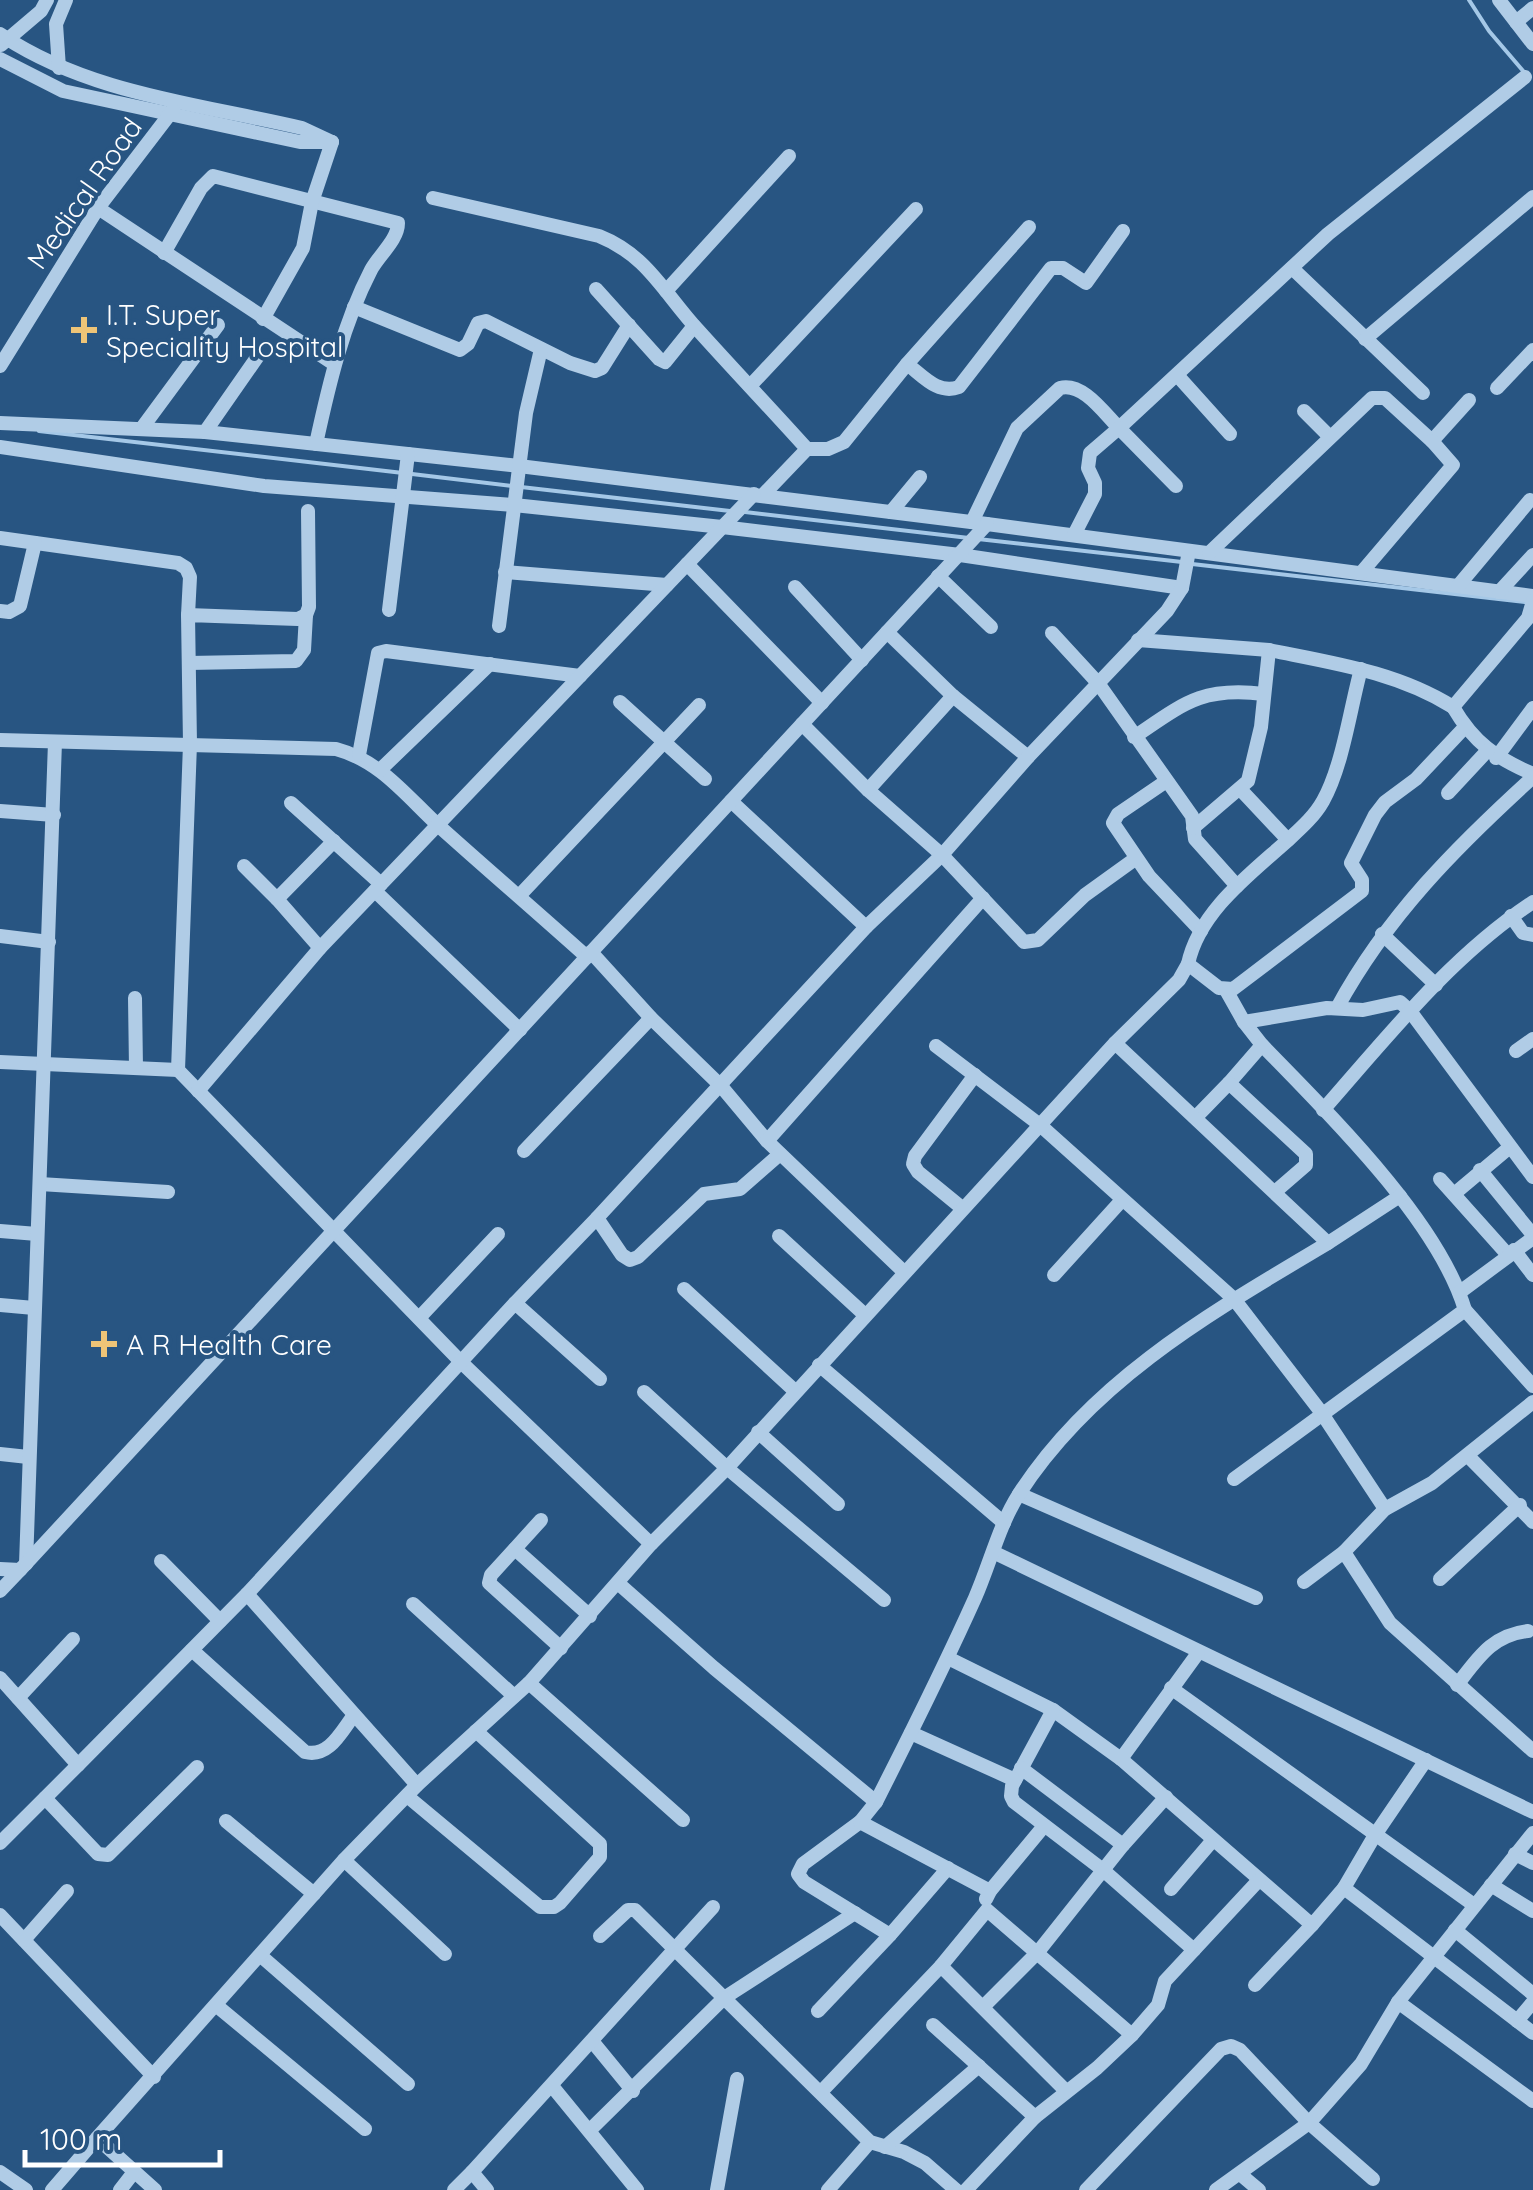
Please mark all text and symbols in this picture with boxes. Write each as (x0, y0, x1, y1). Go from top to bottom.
street label: Medical Road (19, 110, 149, 276)
place label: I.T. Super Speciality Hospital (106, 297, 344, 364)
marker: I.T. Super Speciality Hospital (71, 317, 97, 343)
place label: A R Health Care (126, 1327, 332, 1362)
marker: A R Health Care (91, 1331, 117, 1357)
scale bar (25, 2105, 220, 2167)
text: 100 m (40, 2120, 122, 2158)

